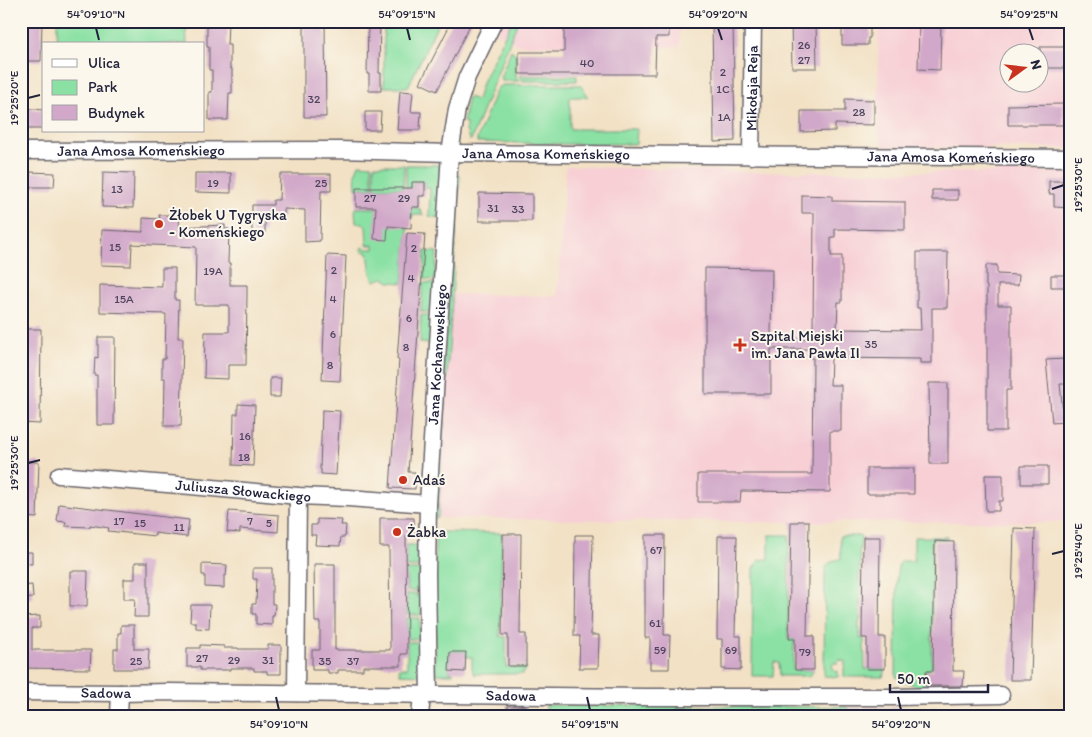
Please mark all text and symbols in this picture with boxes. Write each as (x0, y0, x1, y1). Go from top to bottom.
text: 54°09'10"N (67, 7, 125, 21)
text: 54°09'15"N (378, 7, 436, 21)
text: 54°09'20"N (688, 7, 748, 21)
text: 54°09'25"N (1000, 7, 1058, 21)
house number: 26 (798, 38, 810, 52)
legend (42, 42, 205, 132)
north arrow (1000, 42, 1050, 92)
street label: Mikołaja Reja (742, 45, 762, 131)
house number: 27 (798, 53, 810, 67)
text: Ulica (88, 54, 121, 72)
house number: 40 (580, 56, 594, 70)
text: N (1027, 58, 1046, 72)
house number: 2 (720, 65, 727, 79)
text: 19°25'20"E (7, 70, 21, 125)
text: Park (88, 78, 118, 96)
house number: 1C (716, 82, 730, 96)
house number: 32 (308, 92, 321, 106)
text: Budynek (88, 104, 145, 122)
house number: 28 (853, 105, 866, 119)
house number: 1A (717, 110, 731, 124)
street label: Jana Amosa Komeńskiego (57, 141, 225, 160)
street label: Jana Amosa Komeńskiego (462, 144, 630, 163)
street label: Jana Amosa Komeńskiego (867, 147, 1035, 167)
text: 19°25'30"E (1071, 157, 1085, 213)
house number: 19 (207, 176, 219, 190)
house number: 25 (315, 176, 327, 190)
house number: 13 (111, 182, 124, 196)
house number: 27 (364, 191, 376, 205)
house number: 29 (398, 191, 410, 205)
house number: 31 (487, 201, 499, 215)
house number: 33 (511, 202, 525, 216)
place label: Żłobek U Tygryska - Komeńskiego (169, 206, 287, 241)
marker: Żłobek U Tygryska - Komeńskiego (153, 218, 165, 230)
house number: 15 (109, 240, 121, 254)
house number: 2 (411, 241, 418, 255)
house number: 2 (331, 263, 338, 277)
house number: 19A (203, 264, 223, 278)
house number: 4 (407, 271, 415, 285)
street label: Jana Kochanowskiego (424, 283, 451, 425)
house number: 15A (114, 292, 134, 306)
house number: 4 (329, 292, 337, 306)
house number: 6 (406, 311, 412, 325)
house number: 6 (330, 327, 336, 341)
place label: Szpital Miejski im. Jana Pawła II (751, 327, 860, 362)
house number: 35 (865, 337, 877, 351)
marker: Szpital Miejski im. Jana Pawła II (733, 338, 747, 352)
house number: 8 (403, 340, 410, 354)
house number: 8 (327, 358, 334, 372)
house number: 16 (239, 429, 251, 443)
text: 19°25'30"E (7, 435, 21, 491)
house number: 18 (238, 450, 250, 464)
place label: Adaś (413, 471, 446, 489)
marker: Adaś (397, 474, 409, 486)
street label: Juliusza Słowackiego (175, 476, 311, 506)
house number: 17 (113, 514, 125, 528)
house number: 7 (247, 514, 253, 528)
house number: 15 (134, 516, 146, 530)
house number: 5 (266, 516, 272, 530)
house number: 11 (173, 520, 185, 534)
place label: Żabka (407, 523, 447, 541)
text: 19°25'40"E (1071, 523, 1085, 579)
marker: Żabka (391, 526, 403, 538)
house number: 67 (650, 543, 662, 557)
house number: 61 (649, 616, 661, 630)
house number: 59 (654, 643, 666, 657)
house number: 69 (725, 643, 737, 657)
house number: 79 (799, 645, 811, 659)
house number: 27 (196, 651, 208, 665)
house number: 29 (228, 653, 240, 667)
house number: 31 (262, 653, 274, 667)
house number: 25 (130, 654, 142, 668)
house number: 35 (319, 654, 331, 668)
house number: 37 (347, 654, 359, 668)
scale bar (890, 662, 987, 694)
text: 50 m (897, 670, 930, 688)
street label: Sadowa (81, 684, 131, 702)
street label: Sadowa (486, 686, 536, 705)
text: 54°09'10"N (250, 717, 308, 731)
text: 54°09'15"N (561, 717, 619, 731)
text: 54°09'20"N (871, 717, 931, 731)

